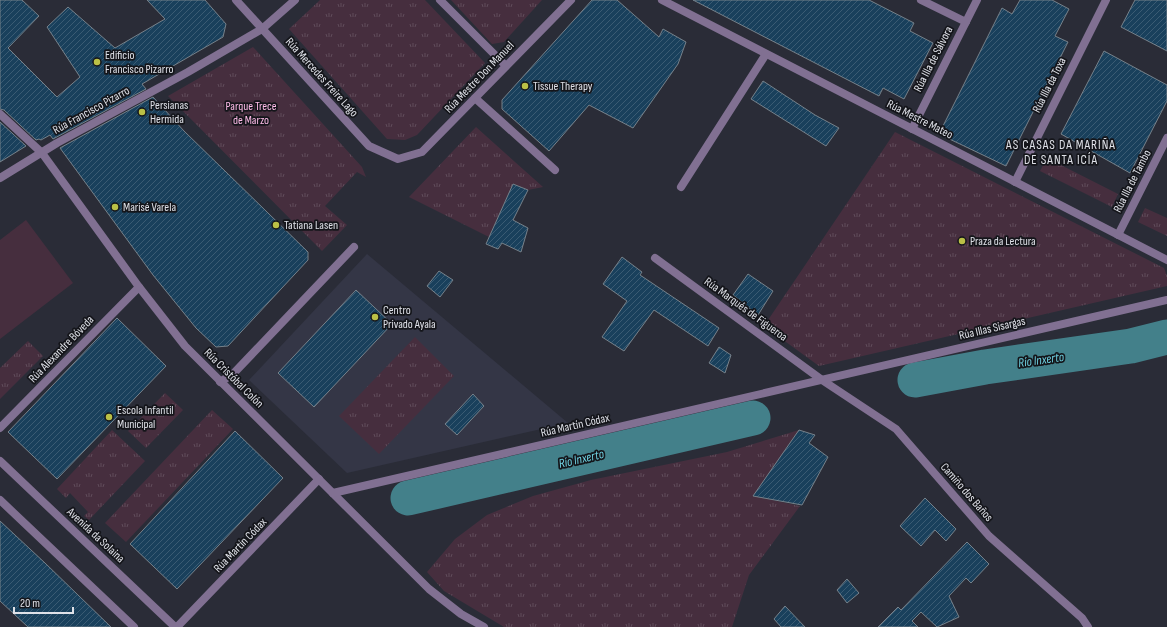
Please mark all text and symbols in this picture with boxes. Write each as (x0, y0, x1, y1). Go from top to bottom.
street label: Rúa Illa de Sálvora (911, 24, 957, 95)
street label: Rúa Mercedes Freire Lago (282, 35, 361, 120)
street label: Rúa Mestre Don Manuel (441, 38, 517, 116)
place label: Edificio Francisco Pizarro (105, 48, 173, 77)
street label: Rúa Illa da Toxa (1029, 55, 1070, 115)
marker: Edificio Francisco Pizarro (92, 57, 102, 67)
place label: Tissue Therapy (533, 79, 593, 94)
marker: Tissue Therapy (520, 81, 530, 91)
street label: Rúa Francisco Pizarro (50, 83, 132, 138)
street label: Rúa Mestre Mateo (884, 96, 955, 143)
place label: Persianas Hermida (150, 98, 188, 127)
park label: Parque Trece de Marzo (225, 99, 277, 128)
marker: Persianas Hermida (137, 107, 147, 117)
district label: AS CASAS DA MARIÑA DE SANTA ICÍA (1005, 137, 1116, 168)
street label: Rúa Illa de Tambo (1110, 147, 1155, 215)
place label: Marisé Varela (123, 200, 176, 215)
marker: Marisé Varela (110, 202, 120, 212)
place label: Tatiana Lasen (284, 218, 338, 233)
marker: Tatiana Lasen (271, 220, 281, 230)
place label: Praza da Lectura (970, 234, 1036, 249)
marker: Praza da Lectura (957, 236, 967, 246)
street label: Rúa Marqués de Figueroa (701, 274, 791, 345)
place label: Centro Privado Ayala (383, 303, 436, 332)
street label: Rúa Alexandre Bóveda (26, 312, 97, 386)
marker: Centro Privado Ayala (370, 312, 380, 322)
street label: Rúa Illas Sisargas (957, 314, 1027, 343)
street label: Rúa Cristóbal Colón (201, 345, 267, 411)
water label: Río Inxerto (1017, 349, 1066, 371)
place label: Escola Infantil Municipal (117, 403, 174, 432)
street label: Rúa Martín Códax (539, 410, 611, 441)
marker: Escola Infantil Municipal (104, 412, 114, 422)
water label: Río Inxerto (557, 446, 606, 472)
street label: Camiño dos Baños (937, 460, 996, 525)
street label: Avenida da Solaina (63, 504, 128, 566)
street label: Rúa Martín Códax (211, 515, 270, 576)
scale bar (14, 589, 73, 615)
text: 20 m (20, 596, 40, 611)

